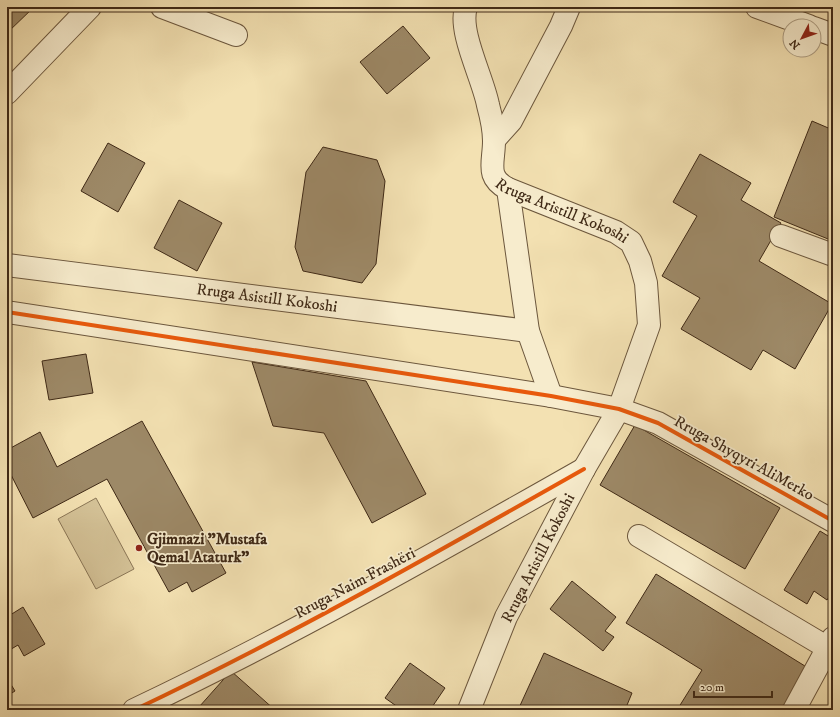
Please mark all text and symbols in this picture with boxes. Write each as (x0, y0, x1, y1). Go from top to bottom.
north arrow (782, 18, 822, 58)
text: N (787, 36, 803, 52)
street label: Rruga Aristill Kokoshi (491, 174, 633, 248)
street label: Rruga Asistill Kokoshi (195, 279, 339, 317)
street label: Rruga Shyqyri AliMerko (670, 411, 818, 505)
street label: Rruga Aristill Kokoshi (497, 490, 579, 626)
place label: Gjimnazi "Mustafa Qemal Ataturk" (147, 529, 268, 567)
marker: Gjimnazi "Mustafa Qemal Ataturk" (134, 543, 144, 553)
street label: Rruga Naim Frashëri (291, 543, 419, 623)
scale bar (694, 673, 772, 699)
text: 20 m (700, 680, 724, 695)

